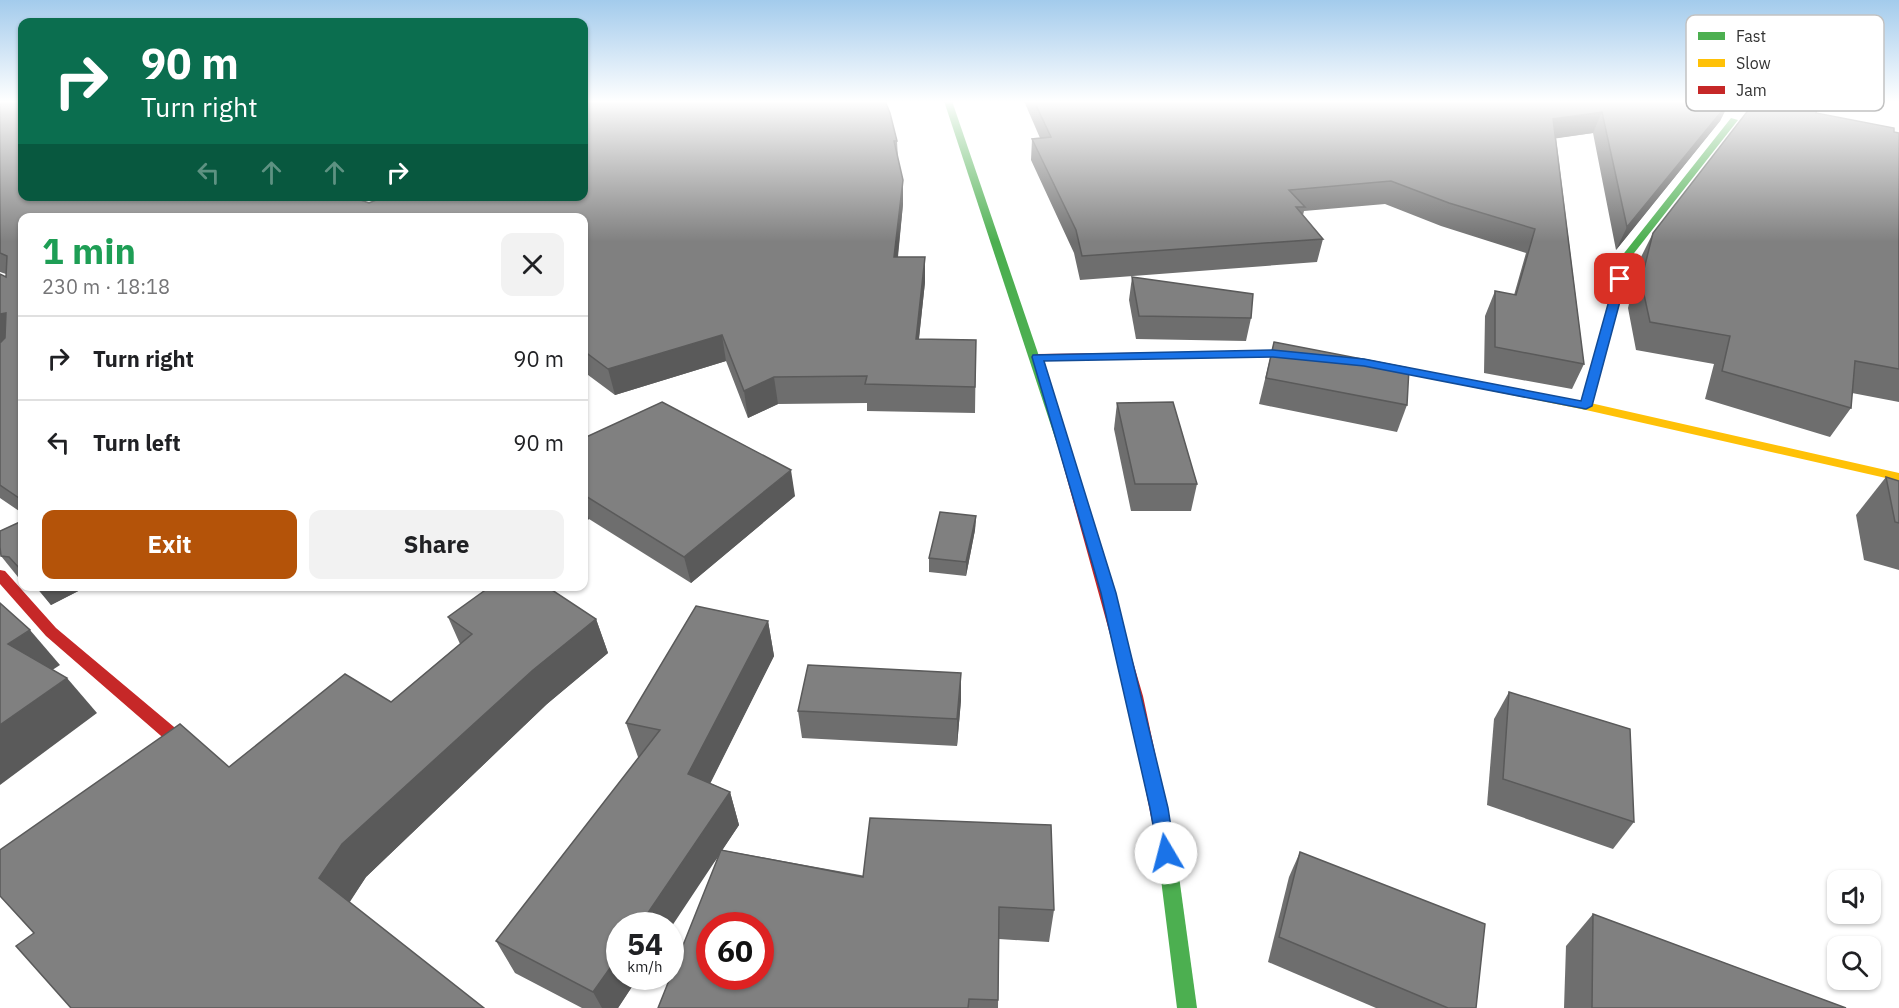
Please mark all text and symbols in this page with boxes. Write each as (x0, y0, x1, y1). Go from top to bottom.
legend (1686, 15, 1884, 111)
text: Fast (1736, 26, 1766, 46)
text: 90 m (141, 36, 239, 91)
icon: right (42, 42, 120, 120)
text: Slow (1736, 53, 1771, 73)
text: Jam (1736, 80, 1767, 100)
text: Turn right (141, 89, 258, 124)
icon: left (192, 156, 225, 189)
icon: ahead (255, 156, 288, 189)
icon: ahead (318, 156, 351, 189)
icon: right (381, 156, 414, 189)
text: 1 min (42, 227, 136, 274)
button: close (501, 233, 564, 296)
pin (1594, 253, 1645, 304)
icon: arrive (1603, 262, 1636, 295)
text: 230 m · 18:18 (42, 273, 170, 300)
icon: right (42, 342, 75, 375)
text: Turn right (93, 344, 194, 373)
text: 90 m (513, 344, 564, 373)
icon: left (42, 426, 75, 459)
text: Turn left (93, 428, 181, 457)
text: 90 m (513, 428, 564, 457)
button: Exit (42, 510, 297, 579)
button: Share (309, 510, 564, 579)
position arrow (1134, 821, 1198, 885)
map controls (1827, 870, 1881, 990)
button: sound (1827, 870, 1881, 924)
speed limit sign: 60 (696, 912, 774, 990)
text: 54 (627, 924, 663, 963)
button: search (1827, 936, 1881, 990)
text: km/h (627, 957, 663, 976)

